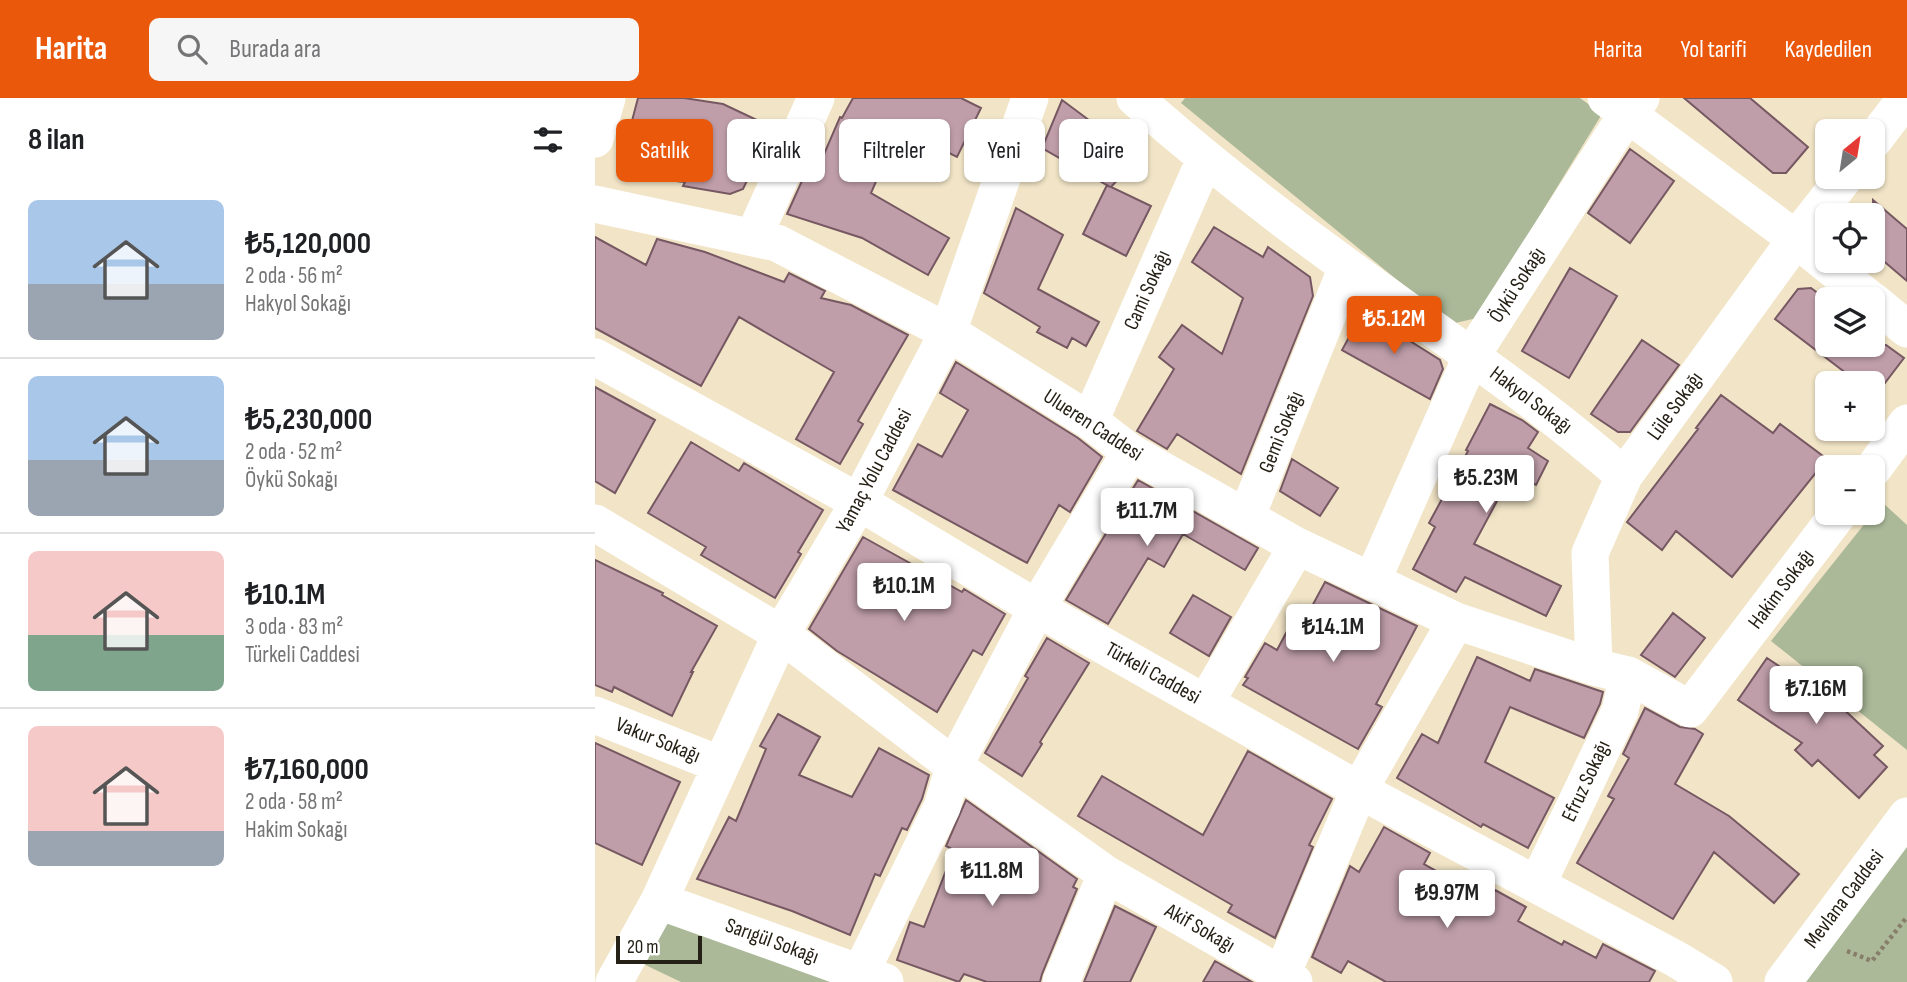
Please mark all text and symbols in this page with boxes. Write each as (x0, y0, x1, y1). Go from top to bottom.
search box (149, 18, 639, 81)
text: Harita (35, 29, 107, 69)
icon: search (173, 30, 211, 68)
text: Burada ara (229, 34, 321, 65)
text: Harita (1593, 35, 1643, 64)
text: Yol tarifi (1681, 35, 1747, 64)
text: Kaydedilen (1785, 35, 1872, 64)
chip: Satılık (616, 119, 713, 182)
chip: Kiralık (727, 119, 825, 182)
chip: Filtreler (839, 119, 950, 182)
chip: Yeni (964, 119, 1045, 182)
chip: Daire (1059, 119, 1148, 182)
north arrow (1815, 119, 1885, 189)
map controls (1815, 119, 1885, 525)
icon: filters (529, 121, 567, 159)
text: 8 ilan (28, 122, 85, 158)
button: locate (1815, 203, 1885, 273)
text: ₺5,120,000 (245, 226, 371, 262)
icon: home (84, 228, 168, 312)
street label: Öykü Sokağı (1483, 243, 1551, 327)
street label: Cami Sokağı (1118, 246, 1176, 334)
text: 2 oda · 56 m² (245, 262, 343, 290)
button: layers (1815, 287, 1885, 357)
text: Hakyol Sokağı (245, 290, 351, 318)
pin: ₺5.12M (1337, 296, 1451, 356)
text: ₺5.12M (1363, 305, 1425, 333)
street label: Hakyol Sokağı (1485, 361, 1577, 439)
street label: Lüle Sokağı (1642, 367, 1708, 445)
button: + (1815, 371, 1885, 441)
street label: Ulueren Caddesi (1039, 384, 1147, 466)
street label: Gemi Sokağı (1253, 388, 1309, 476)
text: ₺5,230,000 (245, 402, 372, 438)
icon: home (84, 404, 168, 488)
street label: Yamaç Yolu Caddesi (831, 405, 917, 537)
text: 2 oda · 52 m² (245, 438, 342, 466)
button: − (1815, 455, 1885, 525)
pin: ₺5.23M (1429, 456, 1543, 515)
text: ₺5.23M (1454, 464, 1518, 492)
text: Öykü Sokağı (245, 466, 338, 494)
pin: ₺11.7M (1090, 489, 1204, 548)
text: ₺11.7M (1117, 497, 1177, 525)
street label: Hakim Sokağı (1743, 544, 1819, 634)
pin: ₺10.1M (847, 564, 961, 623)
text: ₺10.1M (873, 572, 935, 600)
text: ₺10.1M (245, 577, 325, 613)
icon: home (84, 579, 168, 663)
pin: ₺14.1M (1276, 604, 1390, 664)
text: 3 oda · 83 m² (245, 613, 343, 641)
text: ₺14.1M (1302, 613, 1364, 641)
street label: Türkeli Caddesi (1101, 637, 1205, 709)
text: Türkeli Caddesi (245, 641, 360, 669)
pin: ₺7.16M (1759, 666, 1873, 726)
text: ₺7.16M (1786, 675, 1846, 703)
street label: Vakur Sokağı (612, 712, 704, 768)
street label: Efruz Sokağı (1556, 737, 1616, 825)
text: ₺7,160,000 (245, 752, 369, 788)
icon: home (84, 754, 168, 838)
text: 2 oda · 58 m² (245, 788, 343, 816)
text: Hakim Sokağı (245, 816, 348, 844)
street label: Mevlana Caddesi (1799, 845, 1889, 953)
pin: ₺11.8M (935, 848, 1049, 908)
text: ₺11.8M (961, 857, 1023, 885)
pin: ₺9.97M (1390, 870, 1504, 930)
text: ₺9.97M (1415, 879, 1479, 907)
street label: Akif Sokağı (1160, 897, 1239, 958)
street label: Sarıgül Sokağı (722, 913, 822, 969)
scale bar (616, 933, 702, 965)
text: 20 m (627, 936, 659, 959)

